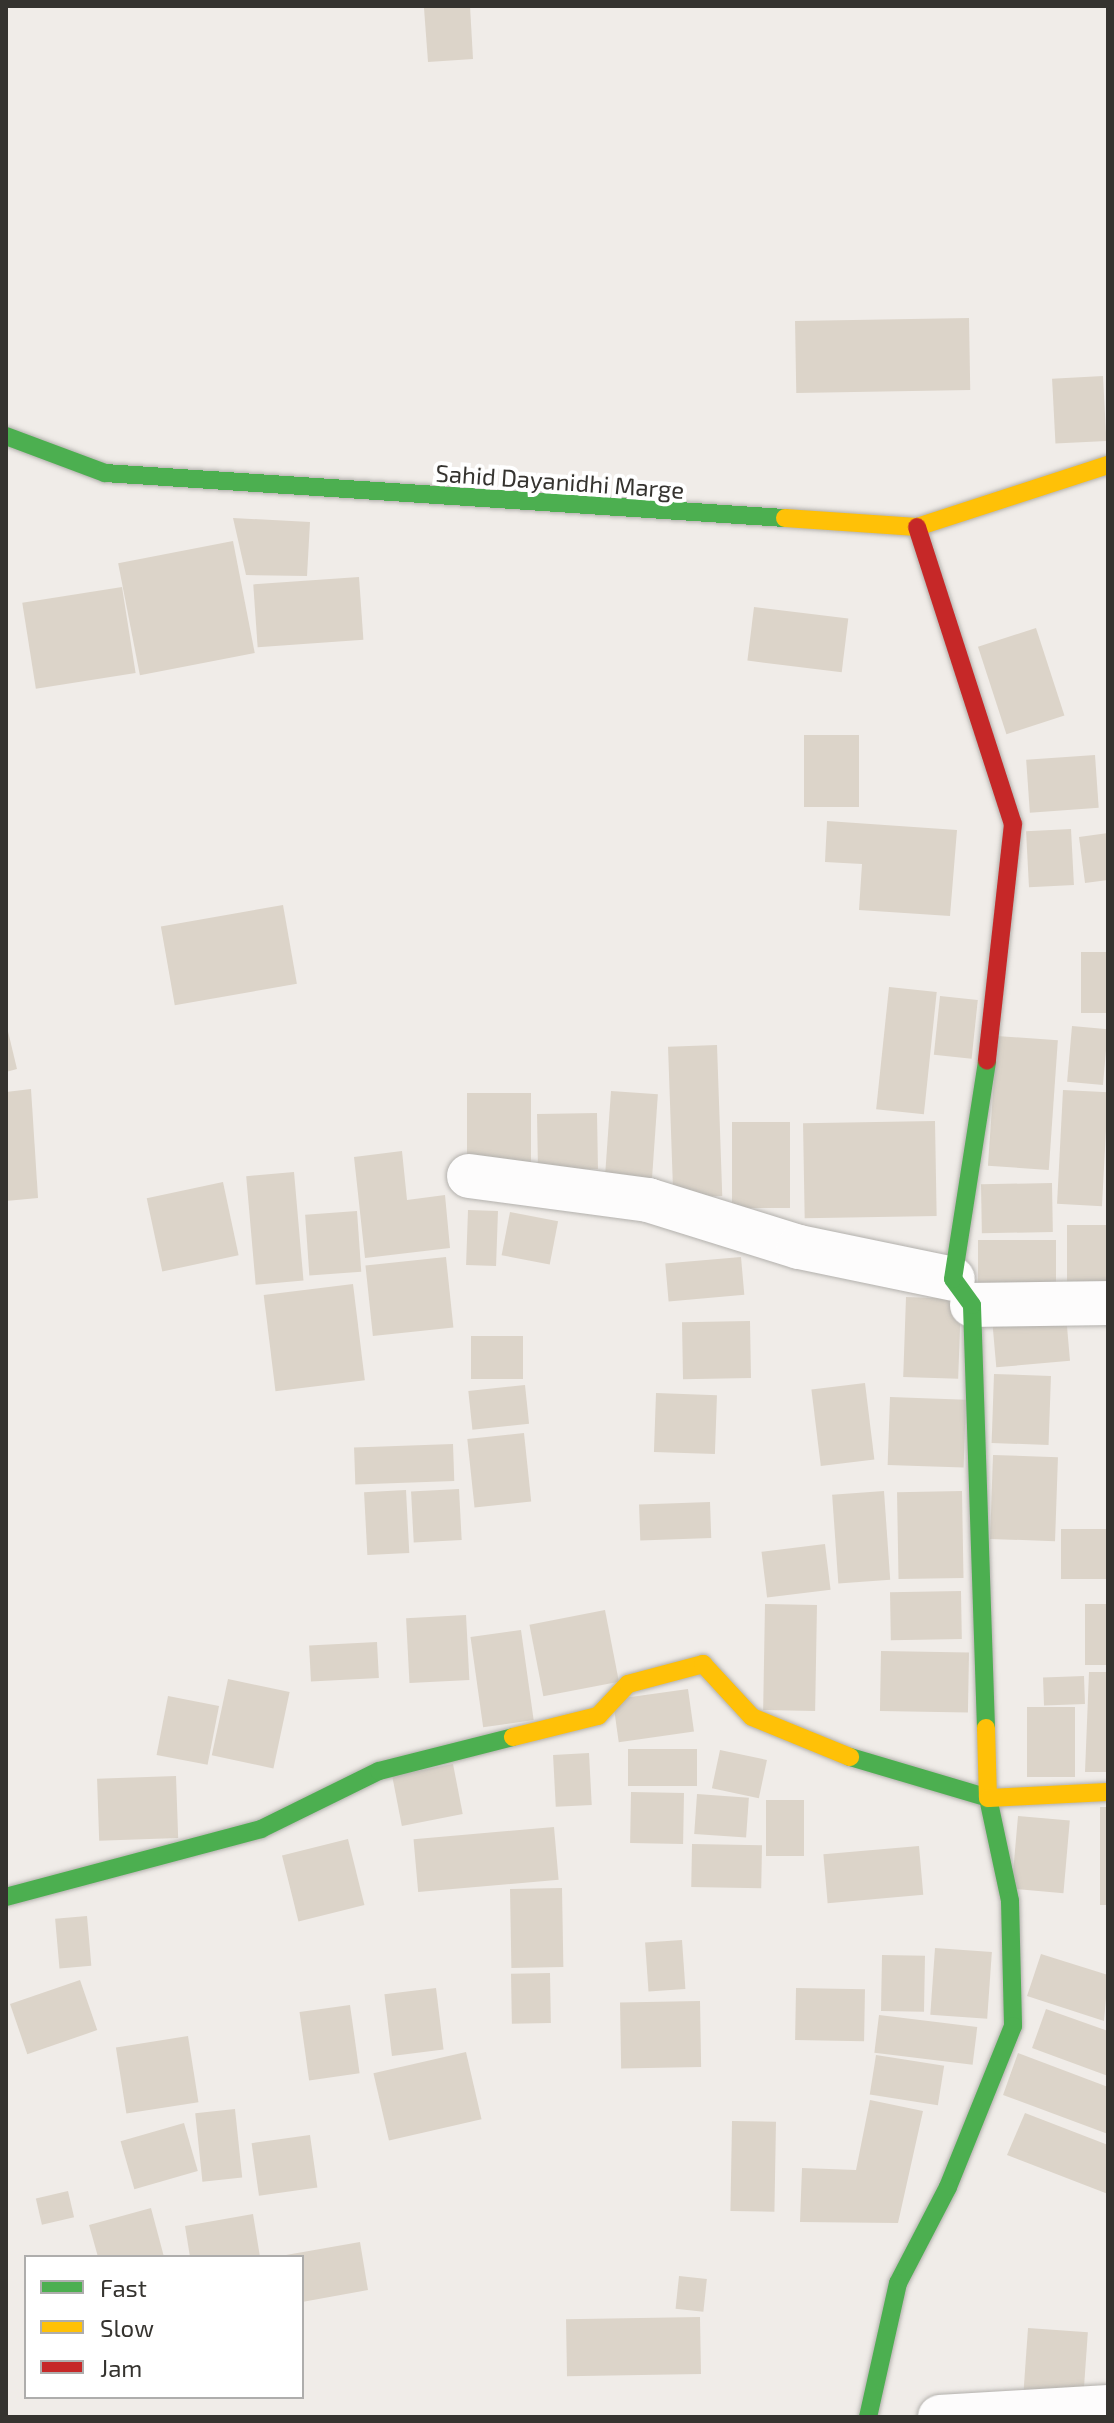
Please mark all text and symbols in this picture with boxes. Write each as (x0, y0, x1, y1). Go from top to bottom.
street label: Sahid Dayanidhi Marge (435, 458, 685, 504)
legend (24, 2255, 304, 2399)
text: Fast (100, 2273, 147, 2302)
text: Slow (100, 2313, 154, 2342)
text: Jam (100, 2353, 142, 2382)

